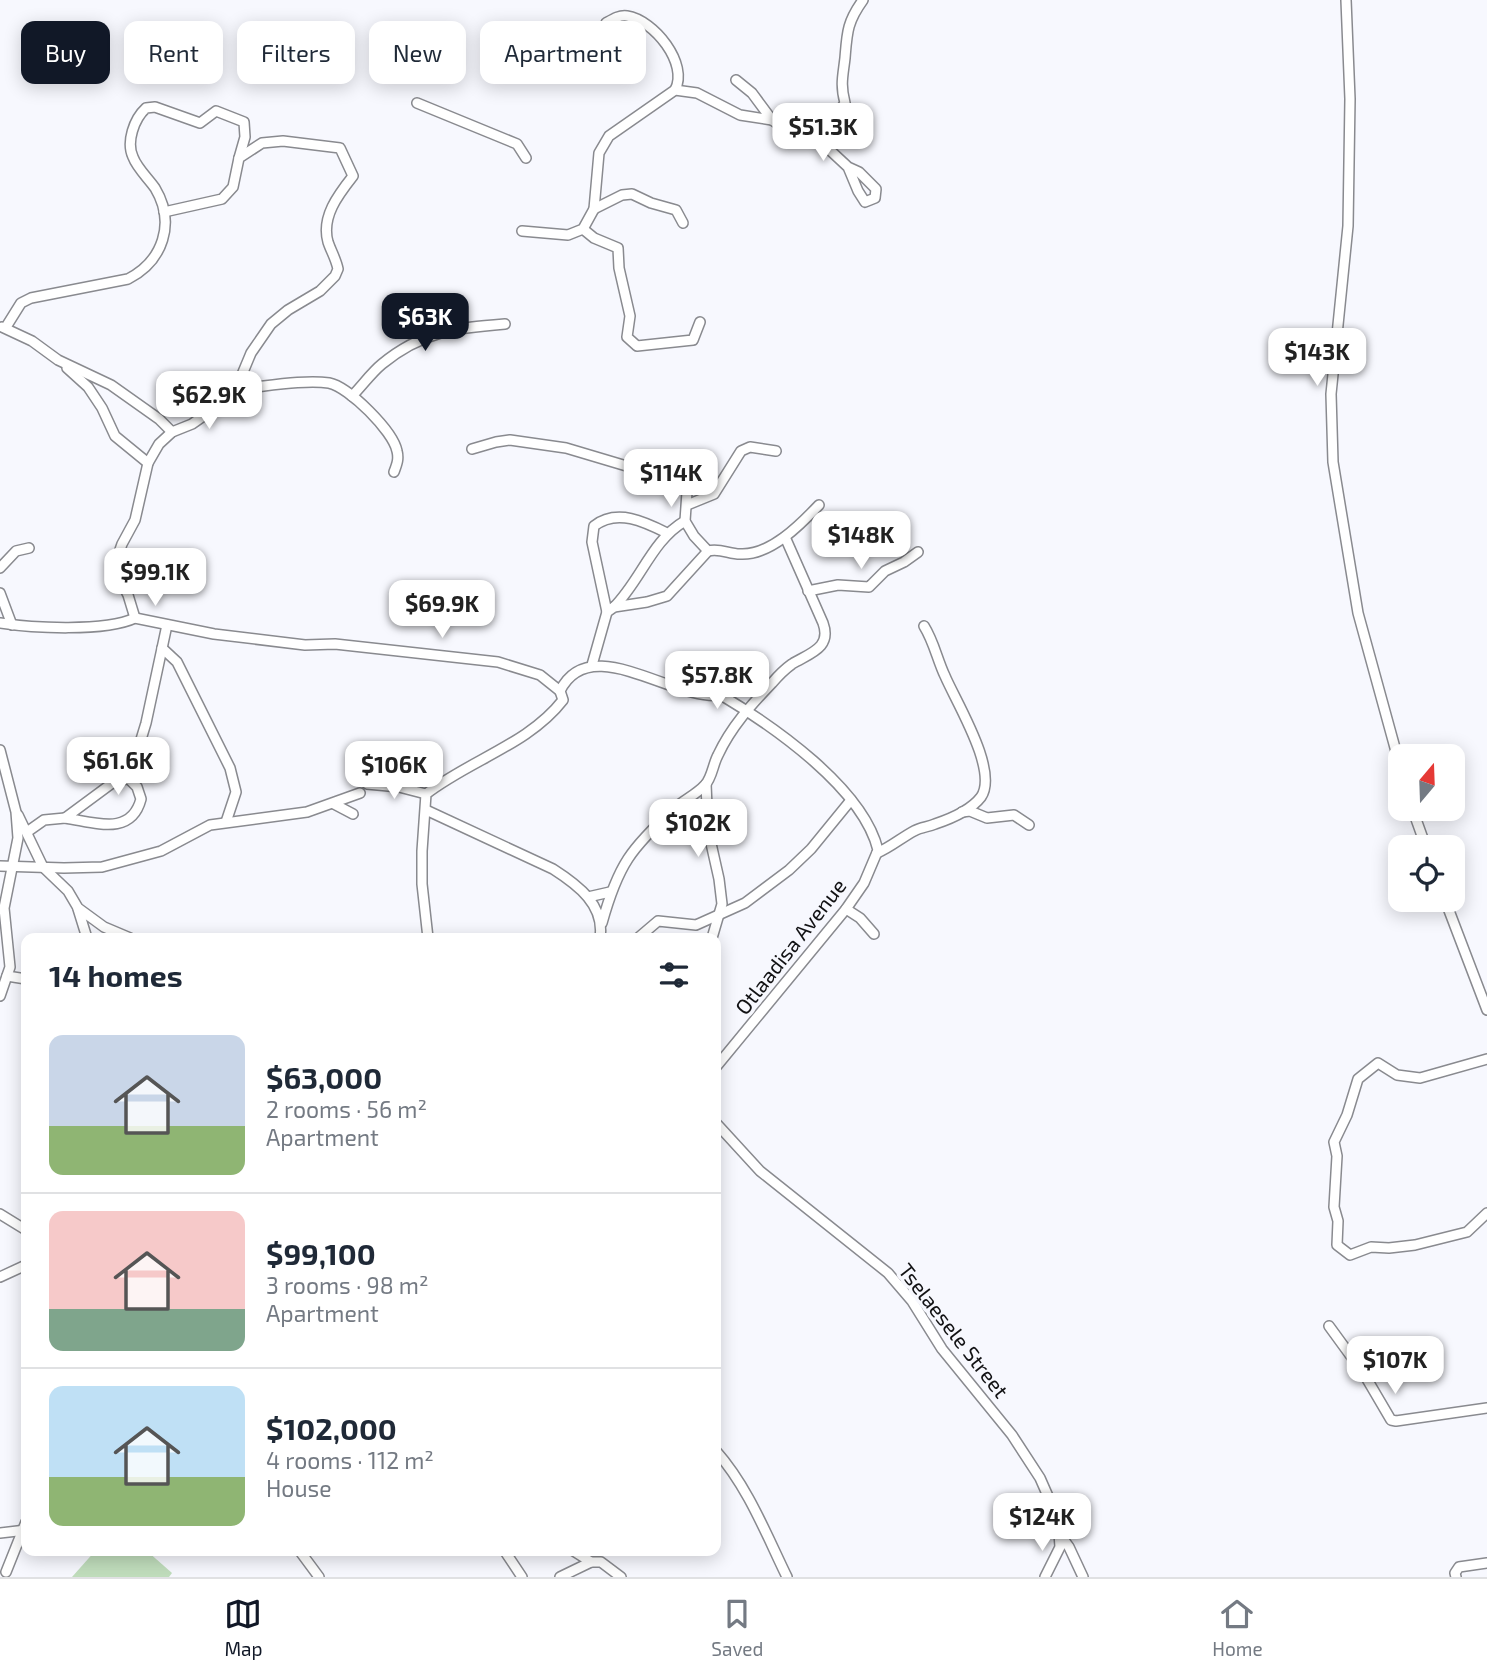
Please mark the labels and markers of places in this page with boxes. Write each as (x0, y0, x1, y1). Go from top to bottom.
pin: $51.3K (766, 104, 880, 163)
pin: $63K (384, 294, 466, 353)
pin: $143K (1268, 328, 1366, 388)
pin: $62.9K (152, 372, 266, 431)
pin: $114K (622, 449, 720, 509)
pin: $148K (812, 512, 910, 571)
pin: $99.1K (98, 548, 212, 608)
pin: $69.9K (385, 580, 499, 640)
pin: $57.8K (660, 652, 774, 711)
pin: $61.6K (61, 738, 175, 797)
pin: $106K (345, 742, 443, 801)
pin: $102K (649, 800, 747, 859)
pin: $107K (1346, 1336, 1444, 1396)
pin: $124K (993, 1494, 1091, 1553)

